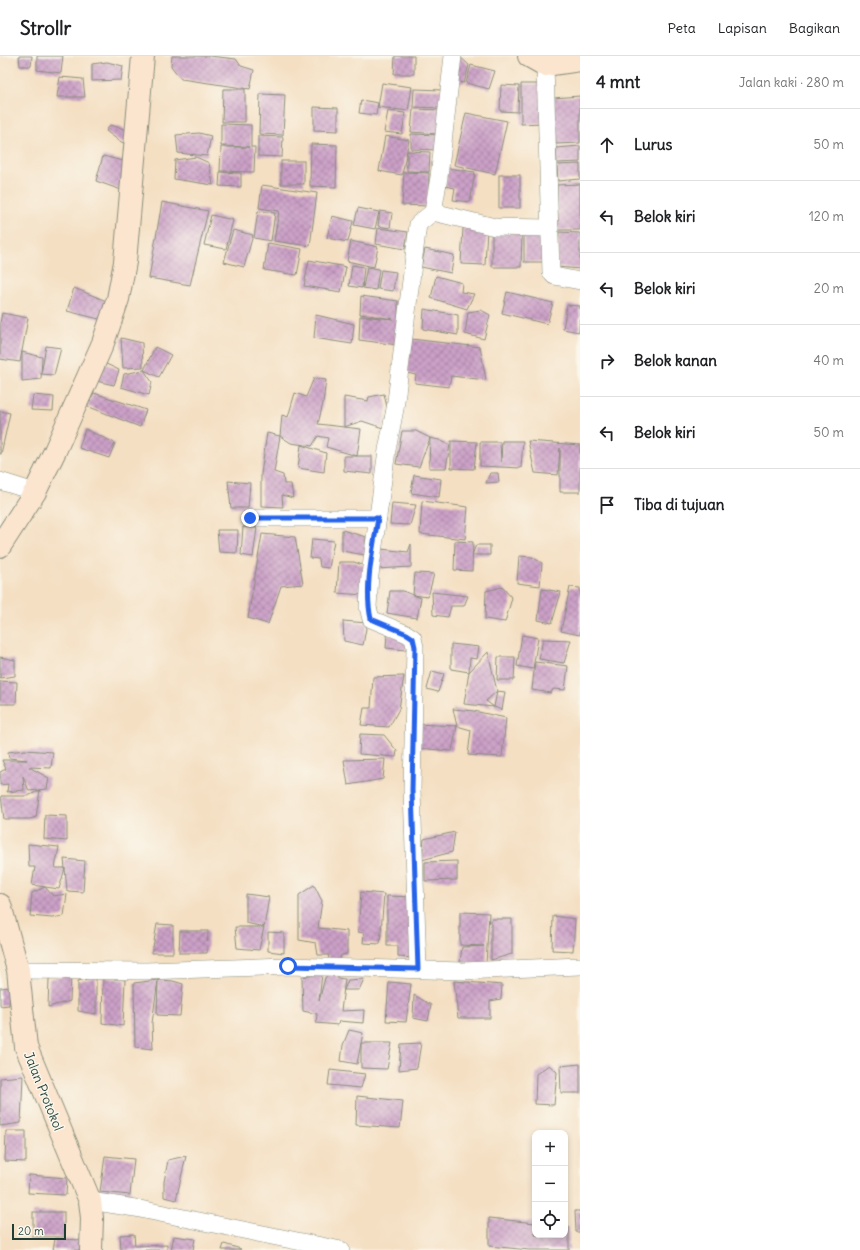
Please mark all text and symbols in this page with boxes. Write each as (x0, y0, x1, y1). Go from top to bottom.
text: Strollr (20, 16, 71, 40)
text: Peta (668, 19, 696, 37)
text: Lapisan (718, 19, 767, 37)
text: Bagikan (789, 19, 840, 37)
text: 4 mnt (596, 71, 640, 93)
text: Jalan kaki · 280 m (739, 74, 844, 91)
icon: ahead (596, 134, 618, 156)
text: Lurus (634, 135, 672, 154)
text: 50 m (813, 136, 844, 153)
icon: left (596, 206, 618, 228)
text: Belok kiri (634, 207, 695, 226)
text: 120 m (809, 208, 844, 225)
icon: left (596, 278, 618, 300)
text: Belok kiri (634, 279, 695, 298)
text: 20 m (814, 280, 844, 297)
icon: right (596, 350, 618, 372)
text: Belok kanan (634, 351, 717, 370)
text: 40 m (813, 352, 844, 369)
icon: left (596, 422, 618, 444)
text: Belok kiri (634, 423, 695, 442)
text: 50 m (813, 424, 844, 441)
icon: arrive (596, 494, 618, 516)
text: Tiba di tujuan (634, 495, 724, 514)
route end (241, 509, 259, 527)
route start (279, 957, 297, 975)
street label: Jalan Protokol (20, 1049, 67, 1133)
map controls (532, 1130, 568, 1238)
button: + (532, 1130, 568, 1166)
button: − (532, 1166, 568, 1202)
button: locate (532, 1202, 568, 1238)
scale bar (12, 1222, 66, 1241)
text: 20 m (18, 1224, 44, 1238)

